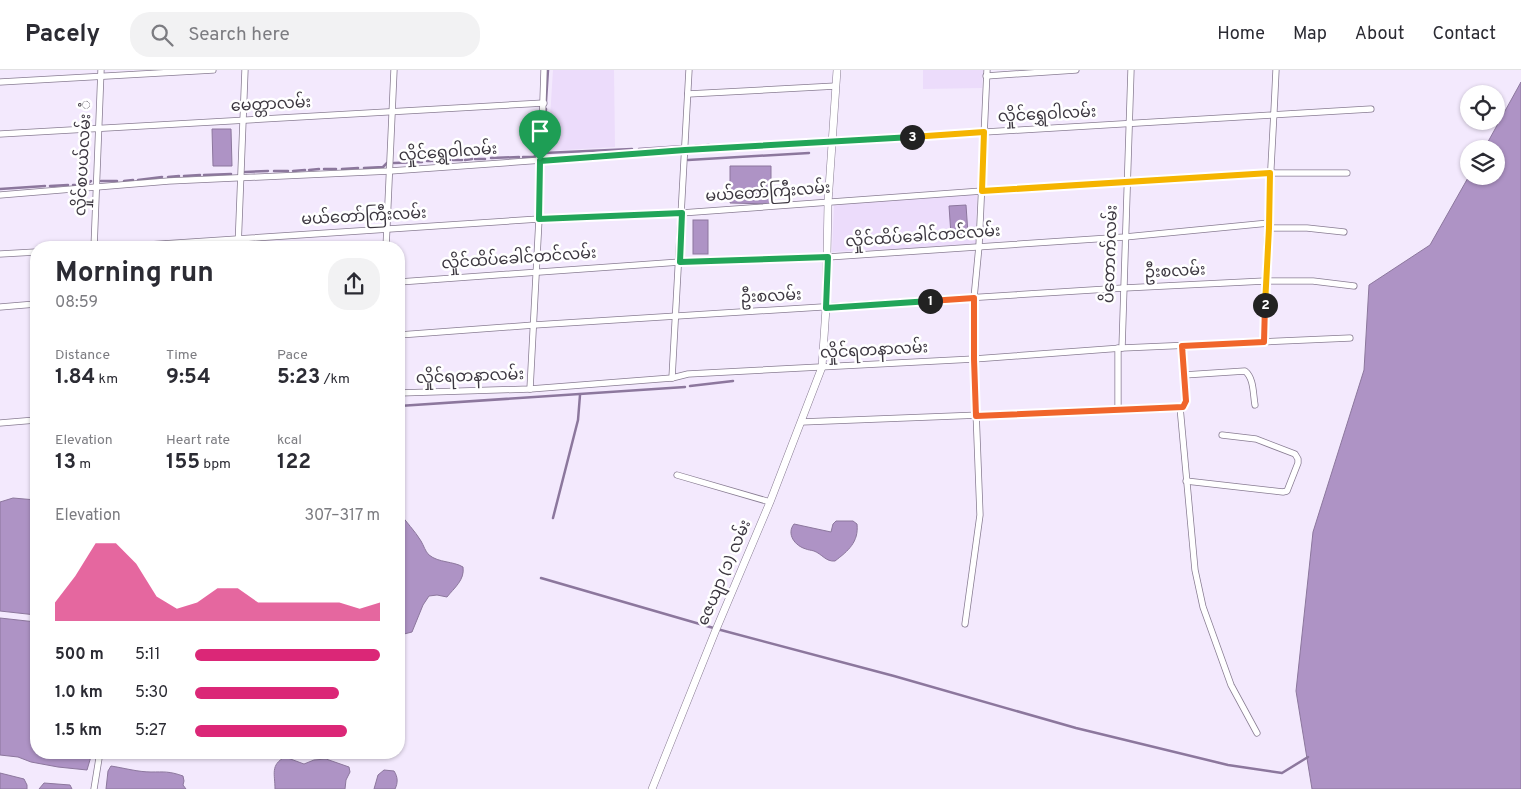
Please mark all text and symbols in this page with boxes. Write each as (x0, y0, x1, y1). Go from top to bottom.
search box (130, 12, 480, 57)
text: Pacely (25, 20, 100, 50)
icon: search (148, 21, 176, 49)
text: Search here (188, 23, 290, 47)
text: Home (1217, 23, 1265, 46)
text: Map (1293, 23, 1327, 46)
text: About (1355, 23, 1404, 46)
text: Contact (1432, 23, 1496, 46)
map controls (1460, 85, 1505, 185)
button: locate (1460, 85, 1505, 130)
street label: မေတ္တာလမ်း (230, 90, 312, 119)
street label: လှိုင်စပယ်လမ်း ံ (68, 99, 99, 217)
street label: လှိုင်ရွှေဝါလမ်း (997, 99, 1097, 130)
pin (519, 110, 561, 161)
icon: arrive (526, 117, 554, 145)
pin: 3 (900, 124, 924, 150)
text: 3 (908, 129, 917, 146)
street label: လှိုင်ရွှေဝါလမ်း (398, 137, 498, 168)
button: layers (1460, 140, 1505, 185)
street label: မယ်တော်ကြီးလမ်း (704, 176, 831, 209)
street label: မယ်တော်ကြီးလမ်း (301, 201, 427, 232)
street label: ပိတောက်လမ်း (1096, 204, 1123, 303)
street label: လှိုင်ထိပ်ခေါင်တင်လမ်း (845, 219, 1001, 254)
street label: လှိုင်ထိပ်ခေါင်တင်လမ်း (441, 241, 597, 276)
text: Morning run (55, 256, 214, 292)
street label: ဦးစလမ်း (1144, 257, 1206, 286)
button: share (328, 258, 380, 310)
street label: ဦးစလမ်း (740, 282, 802, 311)
pin: 1 (918, 288, 942, 314)
pin: 2 (1252, 292, 1278, 318)
text: 08:59 (55, 293, 98, 313)
text: 1 (928, 293, 933, 310)
text: 2 (1261, 297, 1270, 314)
street label: လှိုင်ရတနာလမ်း (819, 335, 929, 366)
text: Distance (55, 347, 110, 364)
text: Time (166, 347, 197, 364)
text: Pace (277, 347, 308, 364)
street label: လှိုင်ရတနာလမ်း (415, 362, 524, 391)
text: 1.84 (55, 364, 95, 391)
text: 9:54 (166, 364, 211, 391)
text: 5:23 (277, 364, 320, 391)
text: km (95, 371, 118, 388)
text: /km (320, 371, 350, 388)
text: Elevation (55, 432, 113, 449)
text: Heart rate (166, 432, 230, 449)
text: kcal (277, 432, 302, 449)
text: 13 (55, 449, 76, 476)
text: 155 (166, 449, 200, 476)
text: 122 (277, 449, 311, 476)
text: m (76, 456, 91, 473)
text: bpm (200, 456, 231, 473)
text: Elevation (55, 506, 121, 526)
text: 307–317 m (304, 506, 380, 526)
street label: ဇေယျာ (၁) လမ်း (691, 516, 758, 630)
text: 500 m (55, 645, 104, 665)
text: 5:11 (135, 645, 160, 665)
text: 1.0 km (55, 683, 103, 703)
text: 5:30 (135, 683, 168, 703)
text: 1.5 km (55, 721, 102, 741)
text: 5:27 (135, 721, 167, 741)

